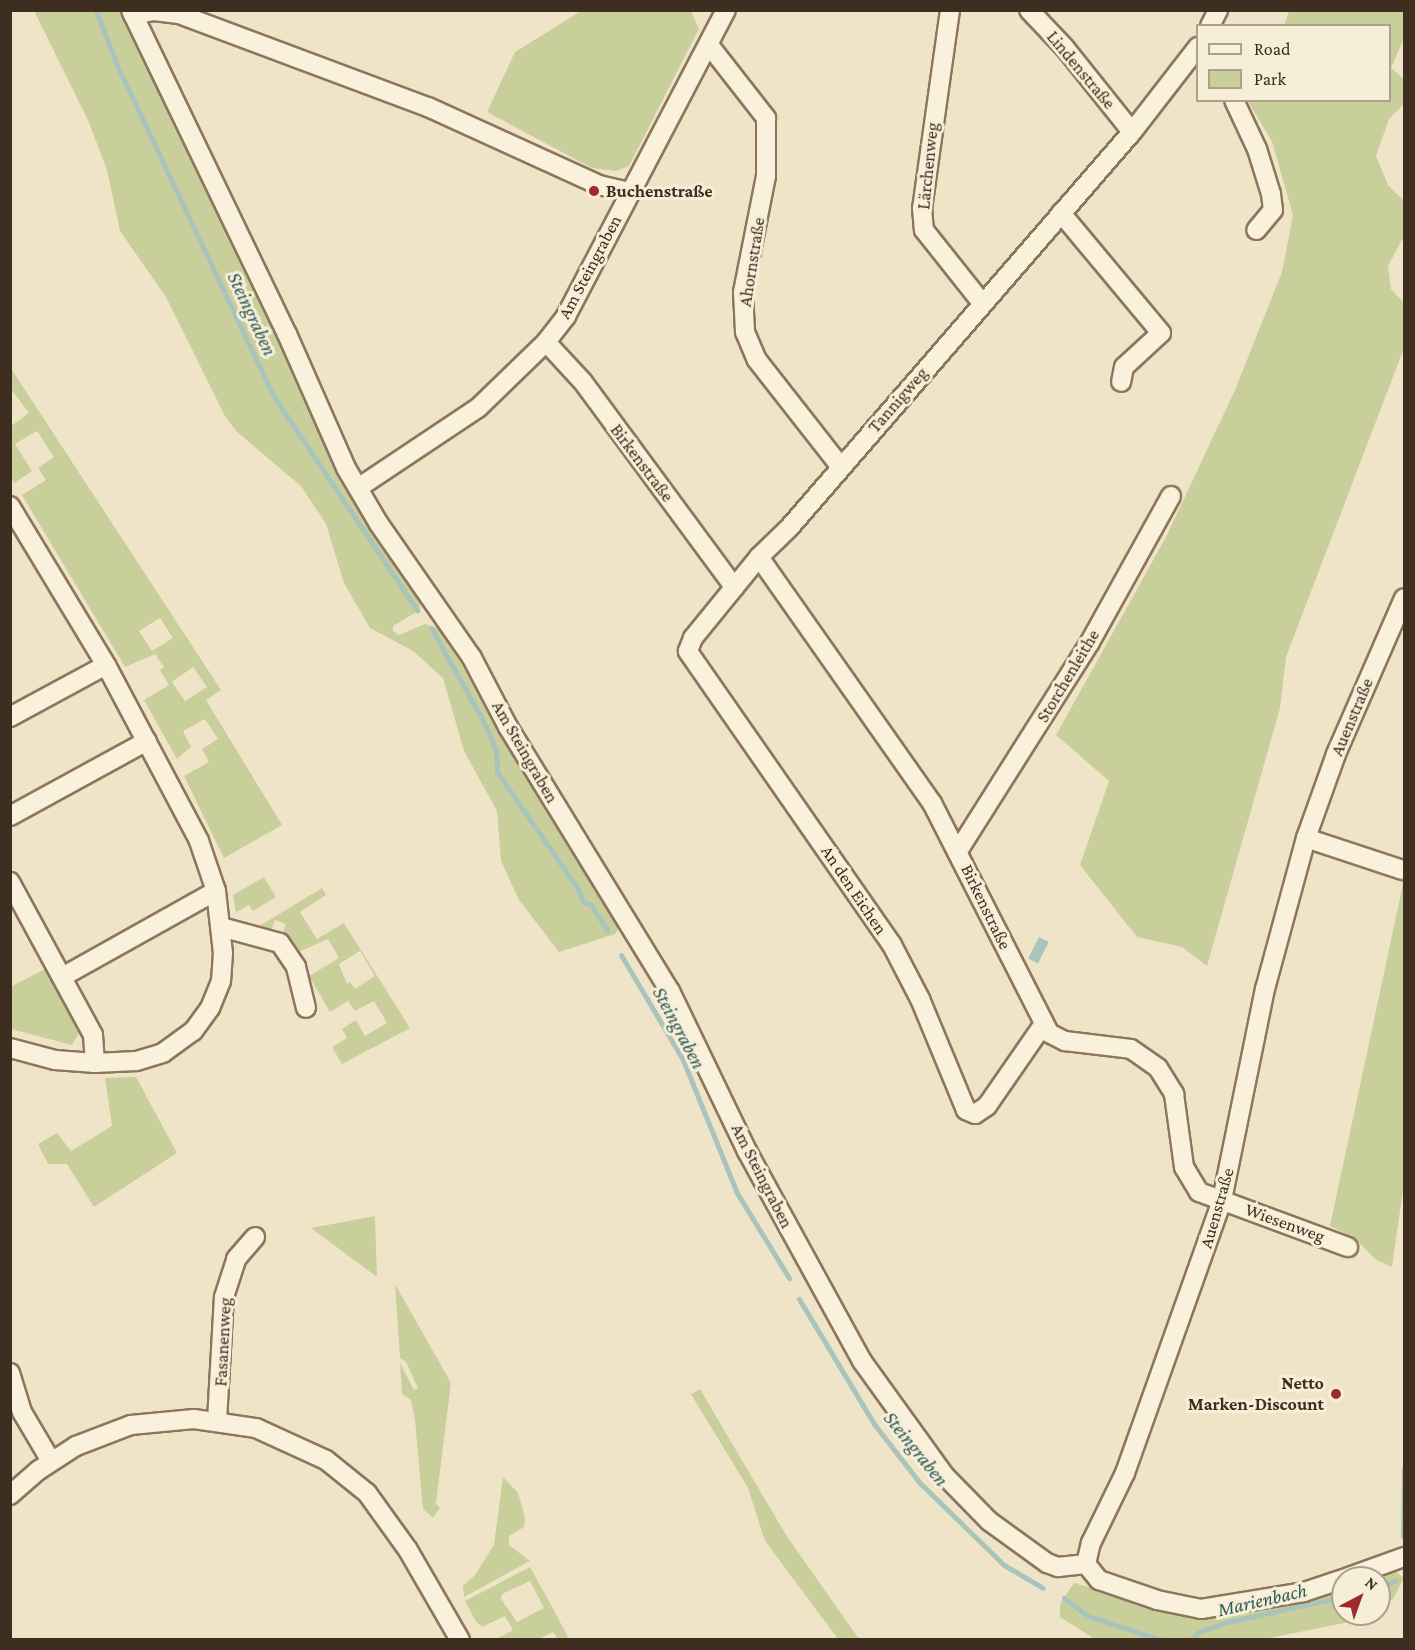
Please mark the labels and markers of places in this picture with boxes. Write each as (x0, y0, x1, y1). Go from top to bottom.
place label: Buchenstraße (606, 180, 713, 202)
marker: Buchenstraße (587, 184, 601, 198)
place label: Netto Marken-Discount (1188, 1373, 1324, 1416)
marker: Netto Marken-Discount (1329, 1387, 1343, 1401)

